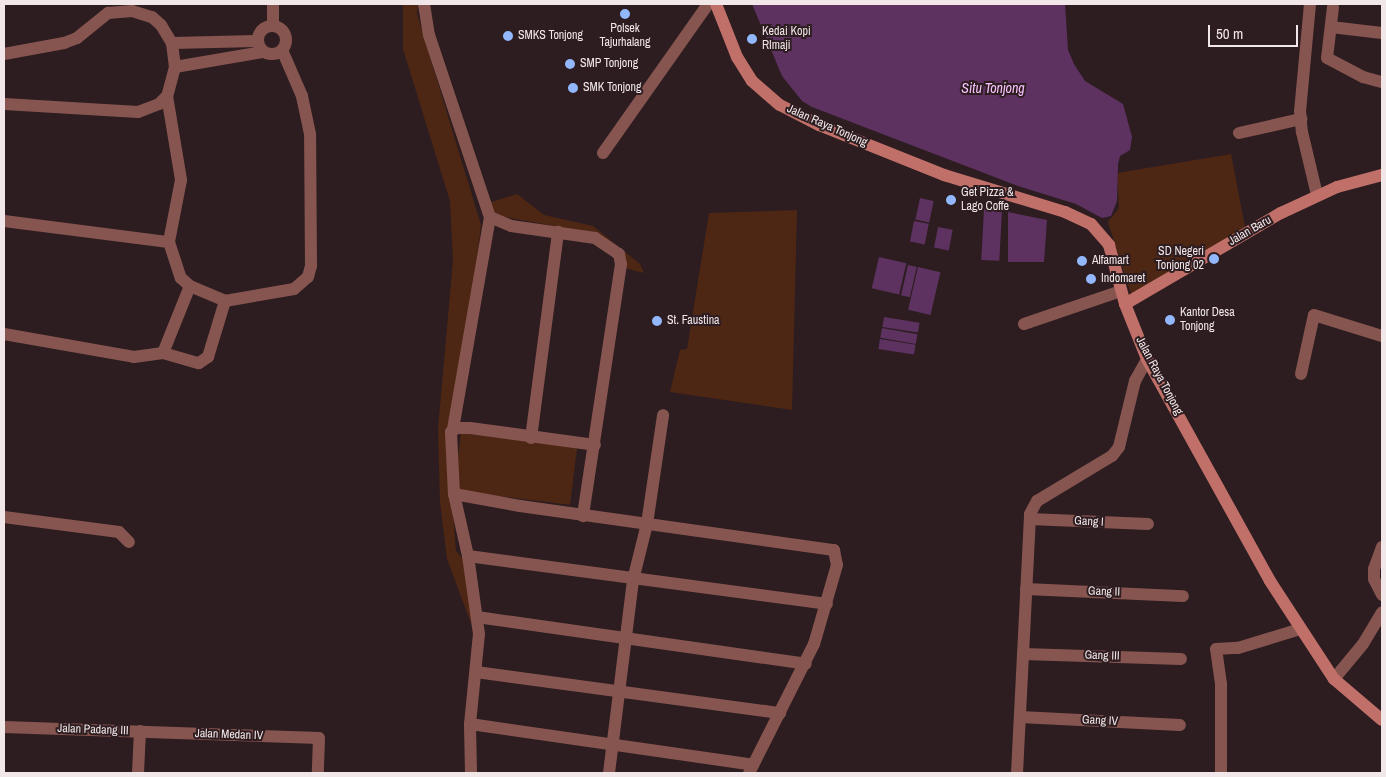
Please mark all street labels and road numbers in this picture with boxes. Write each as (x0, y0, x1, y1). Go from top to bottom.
street label: Jalan Raya Tonjong (785, 102, 869, 150)
street label: Jalan Baru (1226, 213, 1274, 249)
street label: Jalan Raya Tonjong (1132, 334, 1186, 418)
street label: Gang I (1074, 514, 1104, 530)
street label: Gang II (1088, 584, 1120, 600)
street label: Gang III (1084, 648, 1120, 664)
street label: Gang IV (1082, 713, 1118, 729)
street label: Jalan Padang III (57, 722, 129, 738)
street label: Jalan Medan IV (195, 727, 263, 743)

